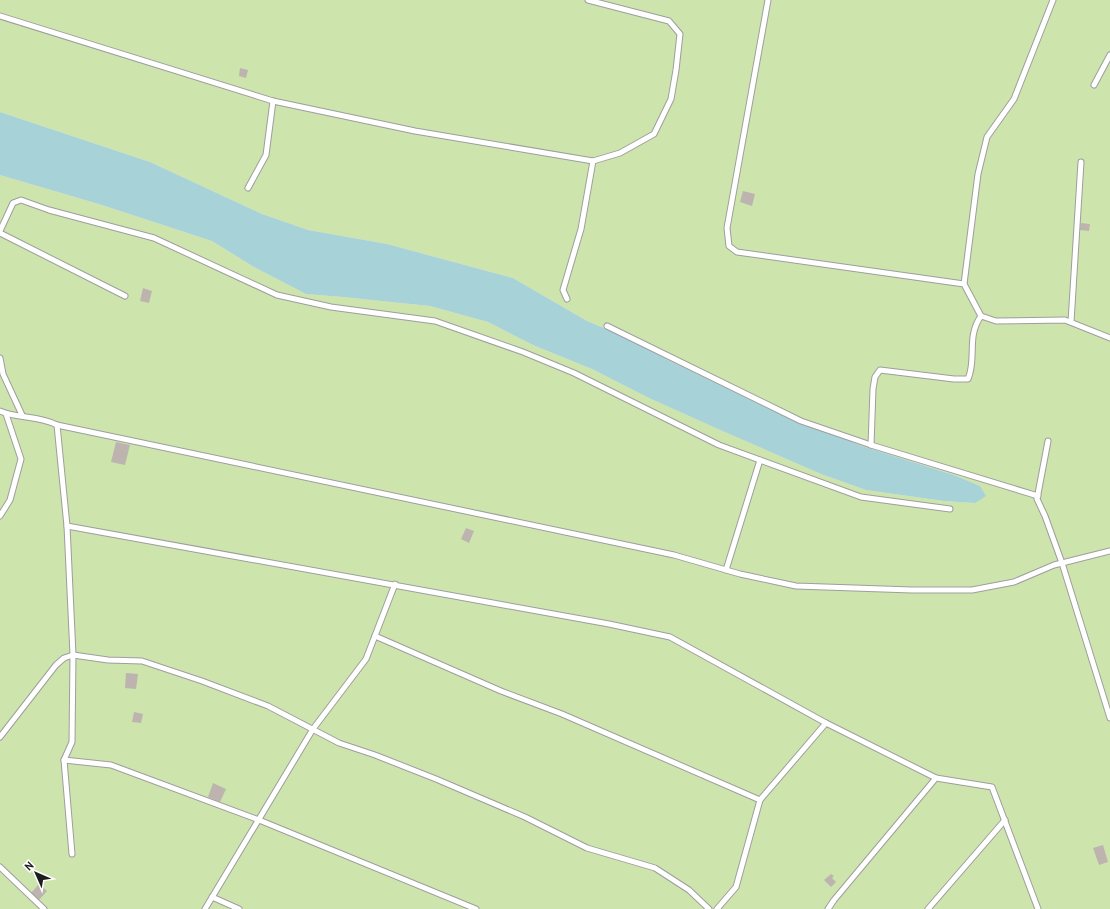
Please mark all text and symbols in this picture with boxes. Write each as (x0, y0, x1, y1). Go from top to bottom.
north arrow (16, 853, 56, 893)
text: N (21, 858, 36, 873)

